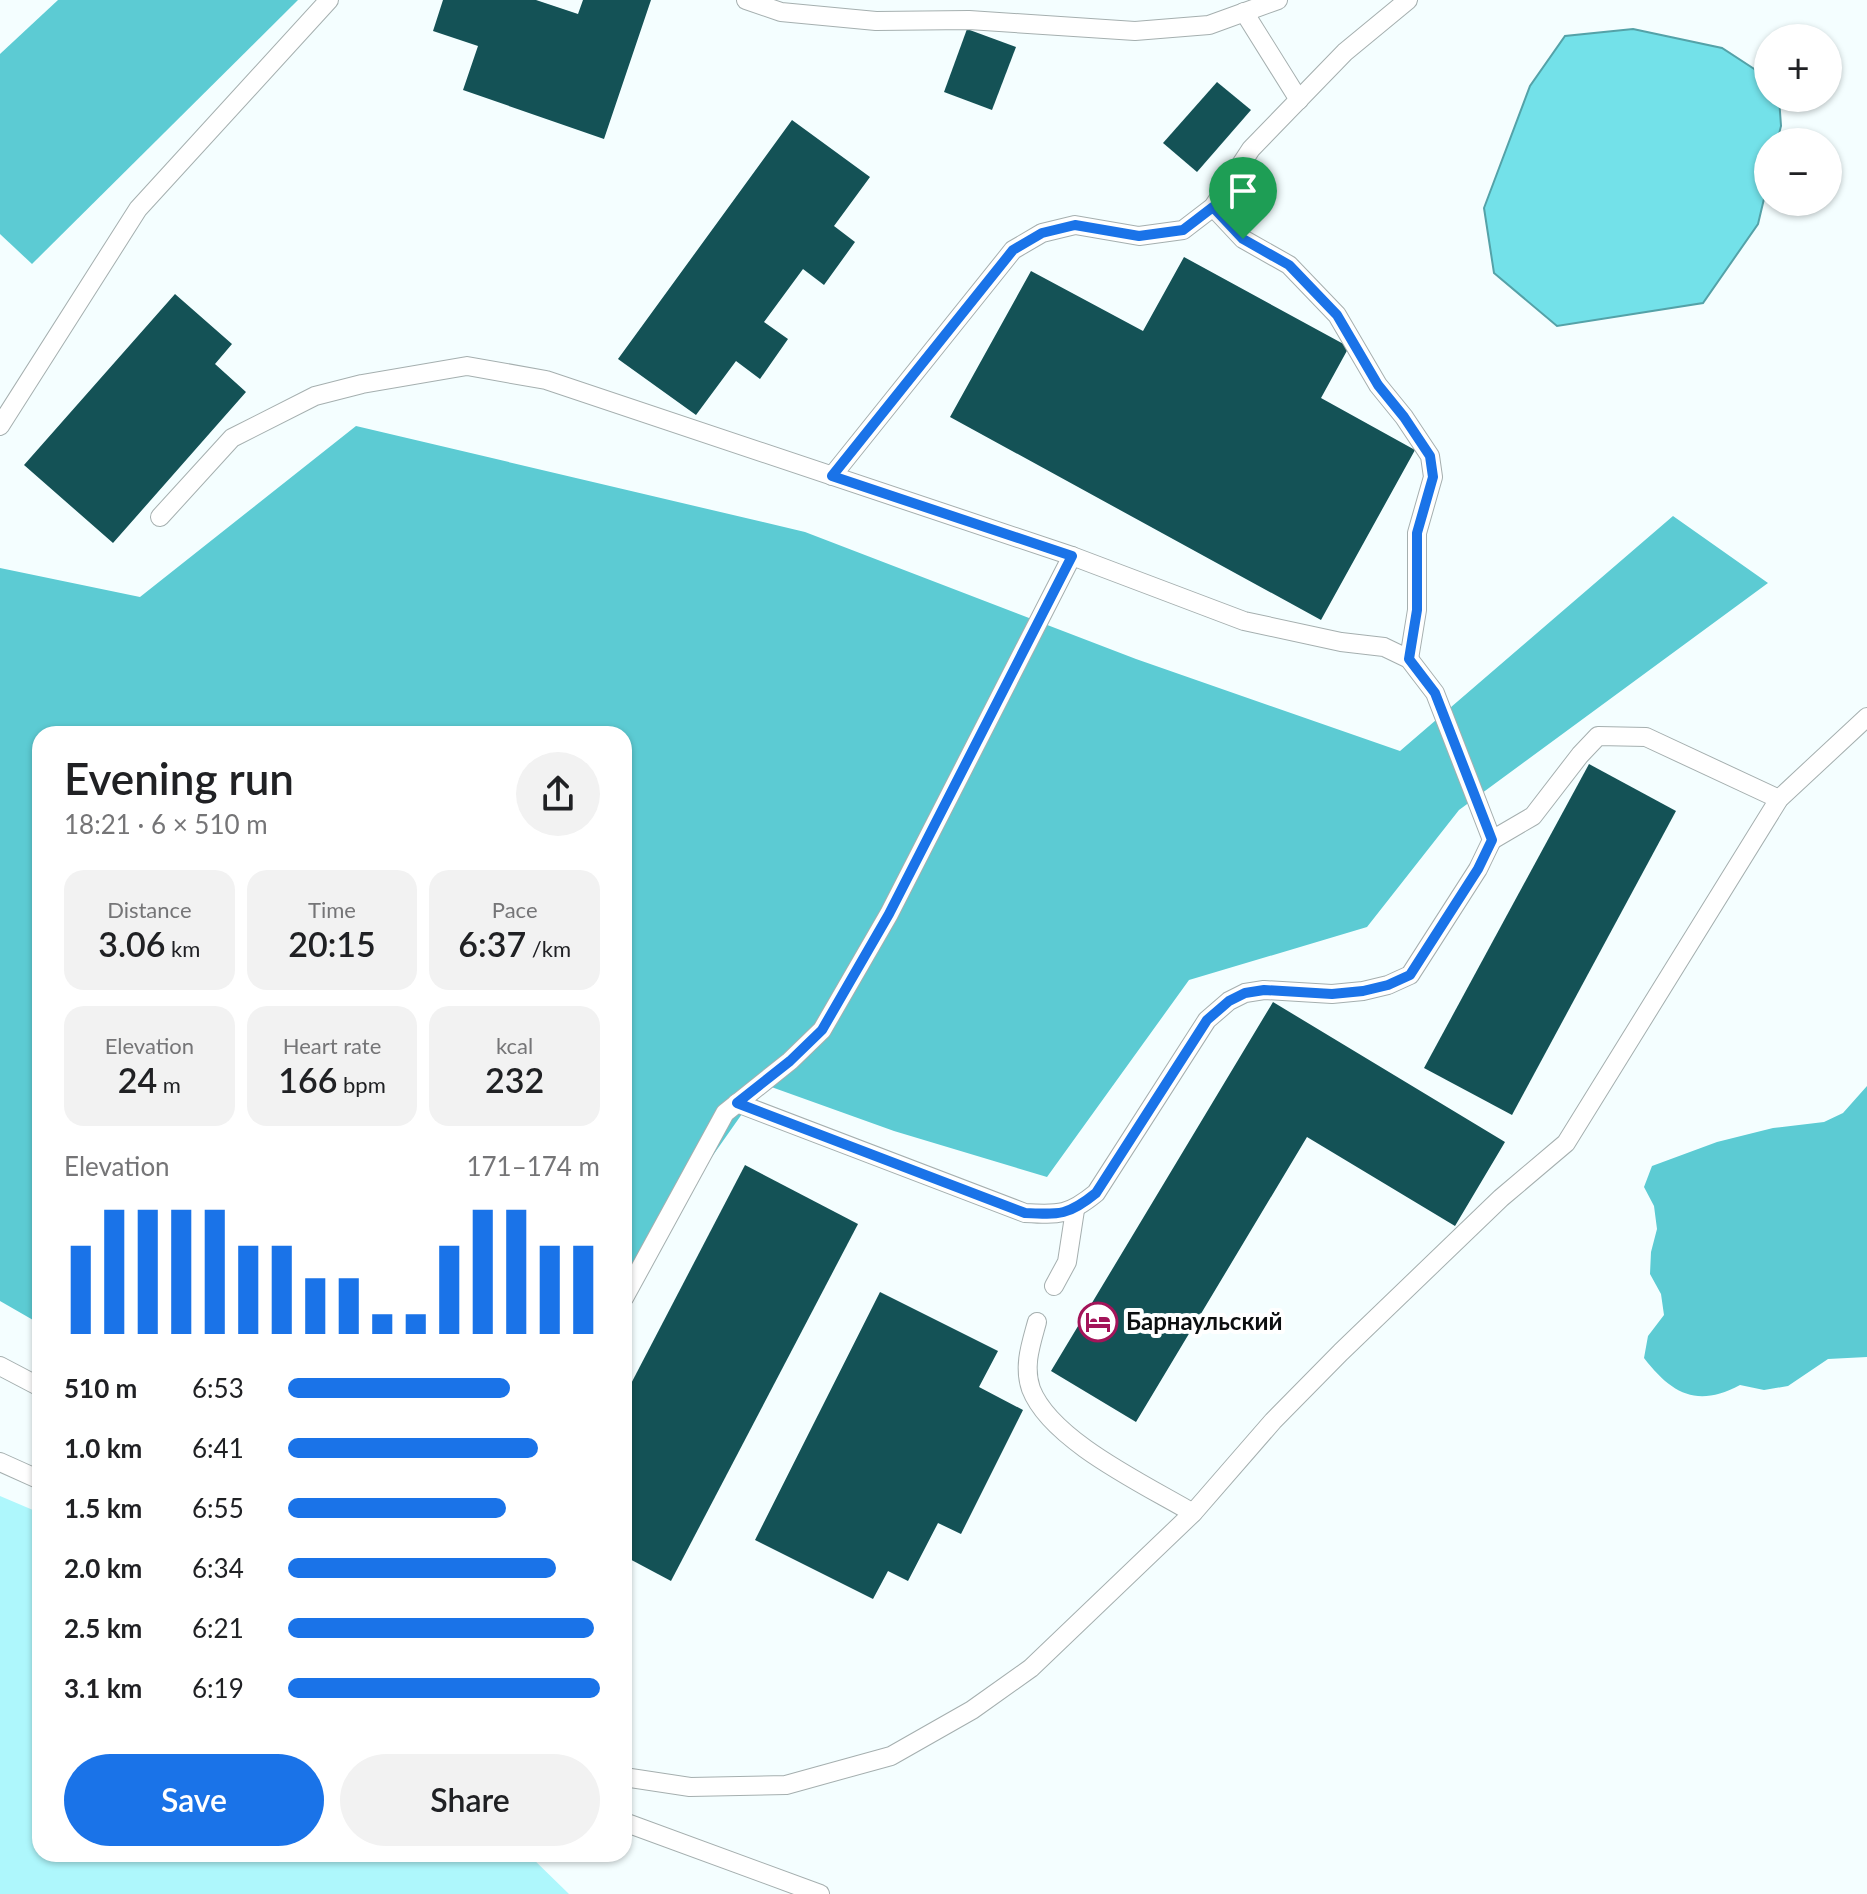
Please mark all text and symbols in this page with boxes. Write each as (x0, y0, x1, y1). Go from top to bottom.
map controls (1754, 24, 1842, 216)
button: + (1754, 24, 1842, 112)
button: − (1754, 128, 1842, 216)
pin (1209, 157, 1277, 239)
icon: arrive (1221, 169, 1265, 213)
text: Evening run (64, 752, 294, 804)
button: share (516, 752, 600, 836)
text: 18:21 · 6 × 510 m (64, 808, 268, 840)
text: Distance (107, 896, 192, 923)
text: Time (308, 896, 356, 923)
text: Pace (492, 896, 538, 923)
text: 3.06 (98, 923, 165, 964)
text: 20:15 (288, 923, 376, 964)
text: 6:37 (458, 923, 526, 964)
text: km (165, 935, 200, 962)
text: /km (526, 935, 571, 962)
text: Elevation (105, 1032, 194, 1059)
text: Heart rate (283, 1032, 381, 1059)
text: kcal (496, 1032, 533, 1059)
text: 24 (118, 1059, 157, 1100)
text: 166 (278, 1059, 337, 1100)
text: 232 (485, 1059, 544, 1100)
text: m (157, 1071, 181, 1098)
text: bpm (337, 1071, 386, 1098)
text: Elevation (64, 1150, 170, 1182)
text: 171–174 m (466, 1150, 600, 1182)
hotel icon: Барнаульский (1077, 1301, 1119, 1343)
place label: Барнаульский (1126, 1306, 1282, 1335)
text: 510 m (64, 1372, 137, 1404)
text: 6:53 (192, 1372, 244, 1404)
text: 1.0 km (64, 1432, 142, 1464)
text: 6:41 (192, 1432, 244, 1464)
text: 1.5 km (64, 1492, 142, 1524)
text: 6:55 (192, 1492, 244, 1524)
text: 2.0 km (64, 1552, 142, 1584)
text: 6:34 (192, 1552, 244, 1584)
text: 2.5 km (64, 1612, 142, 1644)
text: 6:21 (192, 1612, 244, 1644)
text: 3.1 km (64, 1672, 142, 1704)
text: 6:19 (192, 1672, 244, 1704)
button: Save (64, 1754, 324, 1846)
button: Share (340, 1754, 600, 1846)

